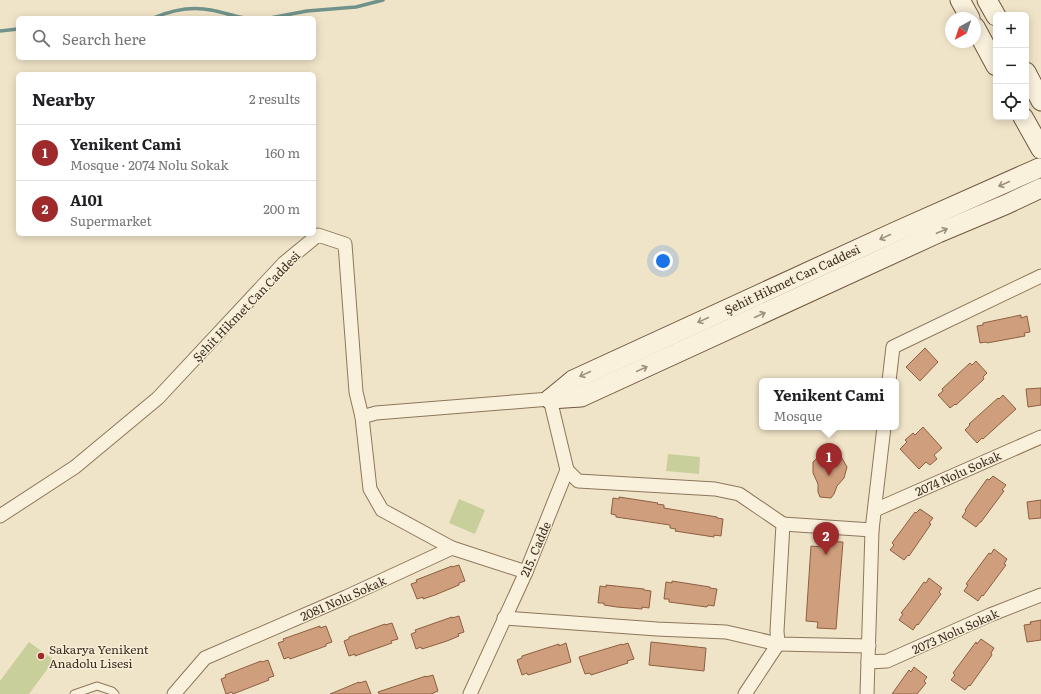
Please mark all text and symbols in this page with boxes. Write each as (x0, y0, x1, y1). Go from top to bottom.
north arrow (945, 12, 981, 48)
map controls (993, 12, 1029, 120)
button: + (993, 12, 1029, 48)
search box (16, 16, 316, 60)
icon: search (30, 27, 52, 49)
text: Search here (62, 27, 146, 50)
button: − (993, 48, 1029, 84)
button: locate (993, 84, 1029, 120)
text: Nearby (32, 86, 95, 111)
text: 2 results (249, 89, 300, 108)
text: Yenikent Cami (70, 132, 181, 155)
text: 1 (42, 143, 48, 162)
text: 160 m (265, 143, 300, 162)
text: Mosque · 2074 Nolu Sokak (70, 155, 228, 174)
one-way arrow (998, 181, 1010, 188)
text: A101 (70, 188, 103, 211)
text: 2 (42, 199, 48, 218)
text: 200 m (263, 199, 300, 218)
text: Supermarket (70, 211, 152, 230)
one-way arrow (935, 227, 947, 234)
one-way arrow (879, 234, 891, 241)
street label: Şehit Hikmet Can Caddesi (721, 240, 863, 318)
street label: Şehit Hikmet Can Caddesi (188, 247, 304, 365)
your location (653, 251, 673, 271)
one-way arrow (754, 310, 766, 318)
one-way arrow (698, 317, 710, 324)
one-way arrow (636, 365, 648, 372)
one-way arrow (579, 371, 591, 378)
popup (759, 378, 899, 430)
text: Yenikent Cami (773, 383, 885, 406)
text: Mosque (773, 406, 822, 425)
pin: 1 (816, 443, 842, 476)
street label: 2074 Nolu Sokak (912, 446, 1005, 500)
street label: 215. Cadde (515, 518, 555, 580)
pin: 2 (813, 522, 839, 555)
street label: 2081 Nolu Sokak (297, 571, 389, 625)
street label: 2073 Nolu Sokak (909, 604, 1002, 658)
place label: Sakarya Yenikent Anadolu Lisesi (49, 640, 149, 672)
marker: Sakarya Yenikent Anadolu Lisesi (36, 651, 46, 661)

